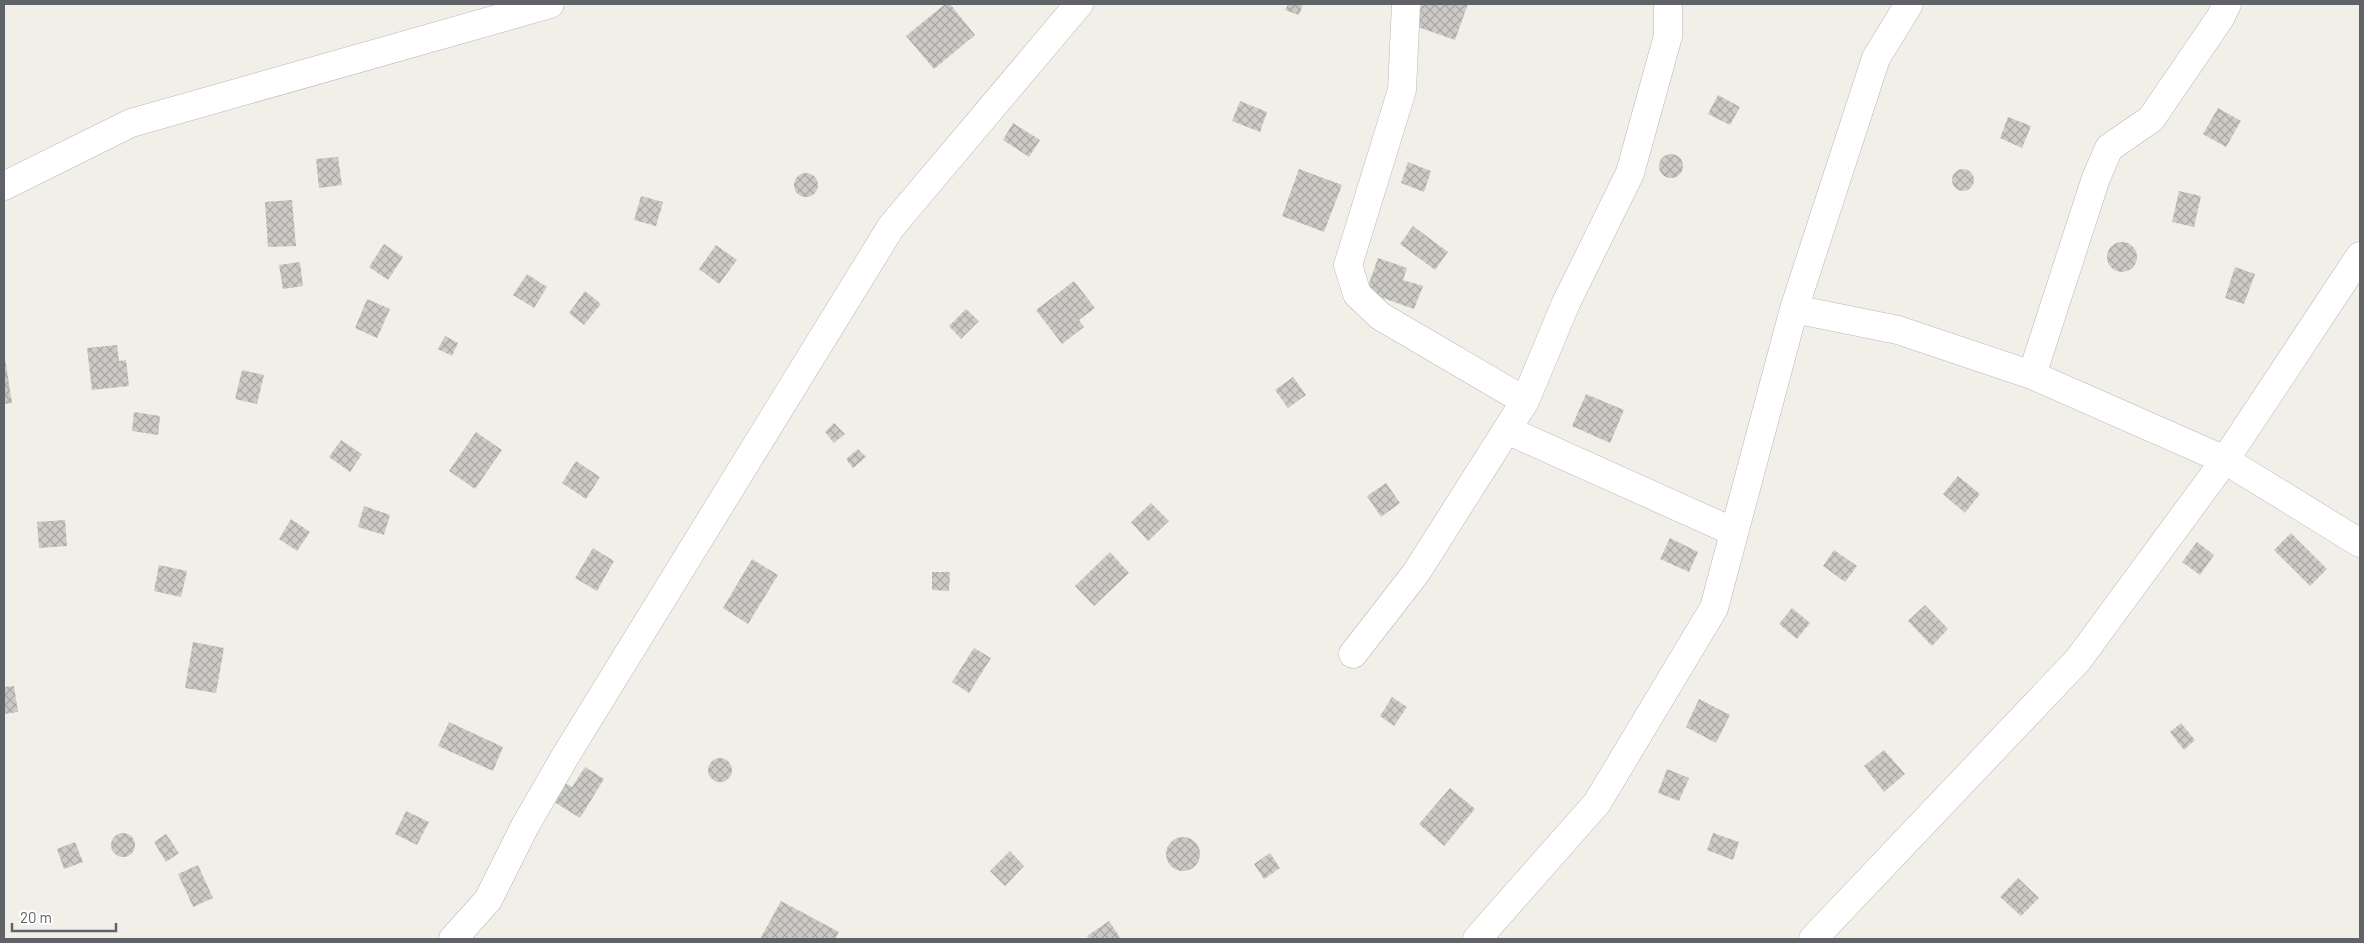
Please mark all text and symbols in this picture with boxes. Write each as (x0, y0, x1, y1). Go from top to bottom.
scale bar (12, 900, 116, 932)
text: 20 m (20, 908, 52, 926)

